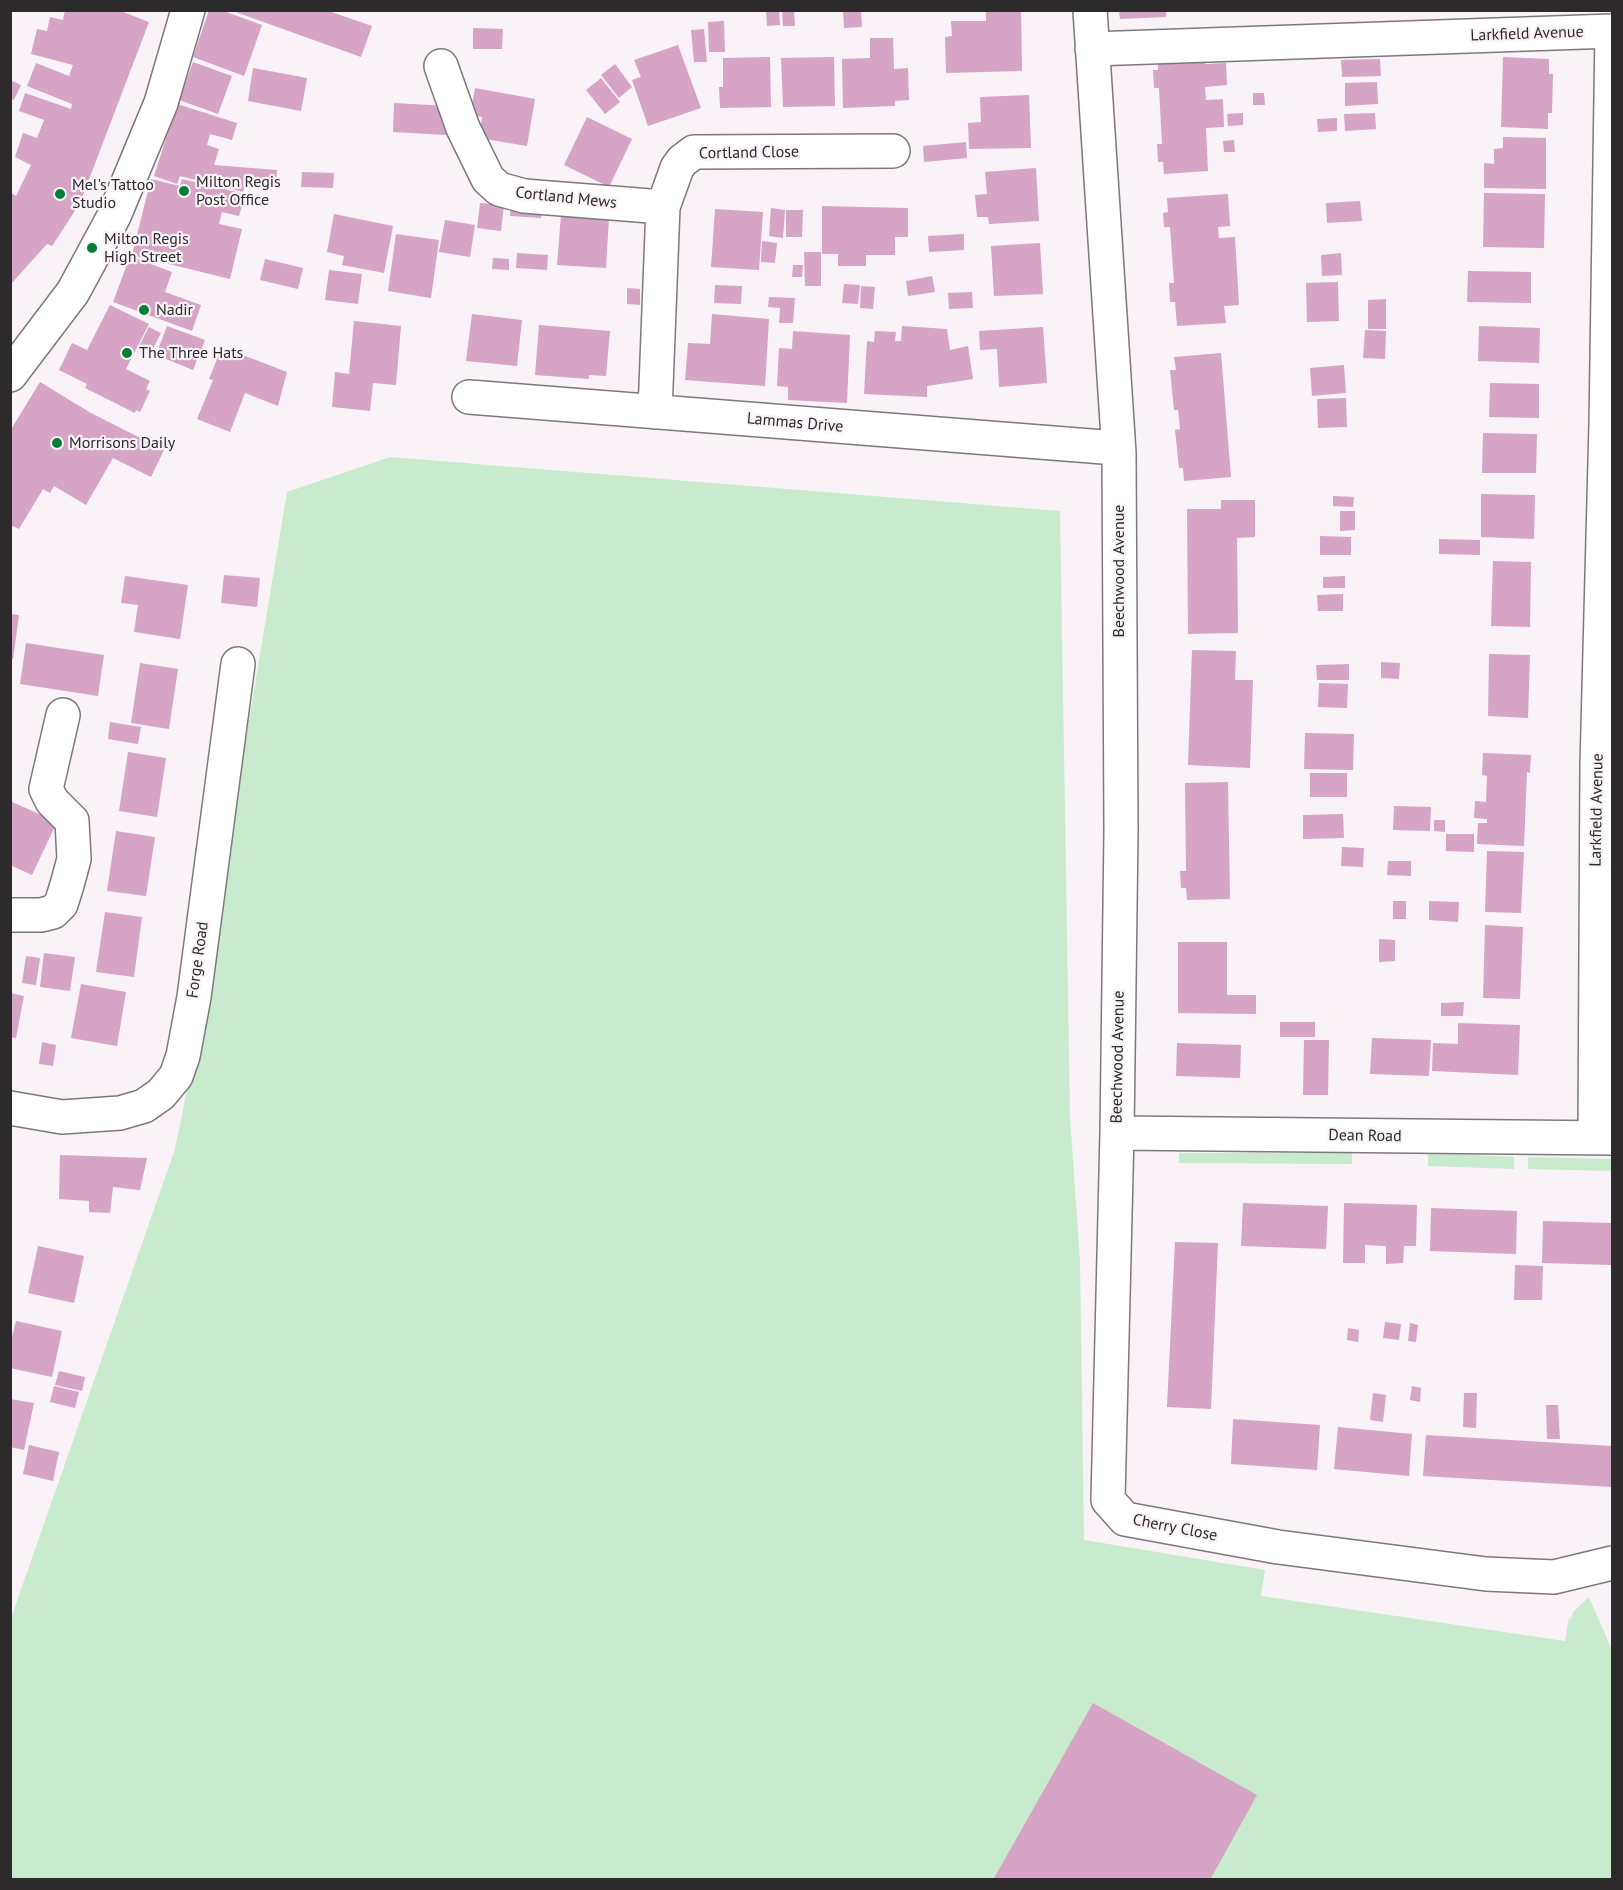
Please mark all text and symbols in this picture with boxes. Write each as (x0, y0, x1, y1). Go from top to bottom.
street label: Larkfield Avenue (1470, 22, 1584, 46)
street label: Cortland Close (699, 143, 799, 163)
place label: Milton Regis Post Office (196, 172, 281, 210)
place label: Mel's Tattoo Studio (72, 175, 154, 213)
street label: Cortland Mews (514, 183, 618, 213)
marker: Milton Regis Post Office (177, 184, 191, 198)
marker: Mel's Tattoo Studio (53, 187, 67, 201)
place label: Milton Regis High Street (104, 229, 189, 267)
marker: Milton Regis High Street (85, 241, 99, 255)
place label: Nadir (156, 300, 193, 320)
marker: Nadir (137, 303, 151, 317)
place label: The Three Hats (139, 343, 243, 363)
marker: The Three Hats (120, 346, 134, 360)
street label: Lammas Drive (746, 409, 844, 437)
place label: Morrisons Daily (69, 433, 175, 453)
marker: Morrisons Daily (50, 436, 64, 450)
street label: Beechwood Avenue (1109, 505, 1129, 637)
street label: Larkfield Avenue (1586, 753, 1608, 867)
street label: Forge Road (183, 920, 213, 1000)
street label: Beechwood Avenue (1107, 990, 1129, 1124)
street label: Dean Road (1328, 1126, 1402, 1146)
street label: Cherry Close (1131, 1510, 1219, 1546)

